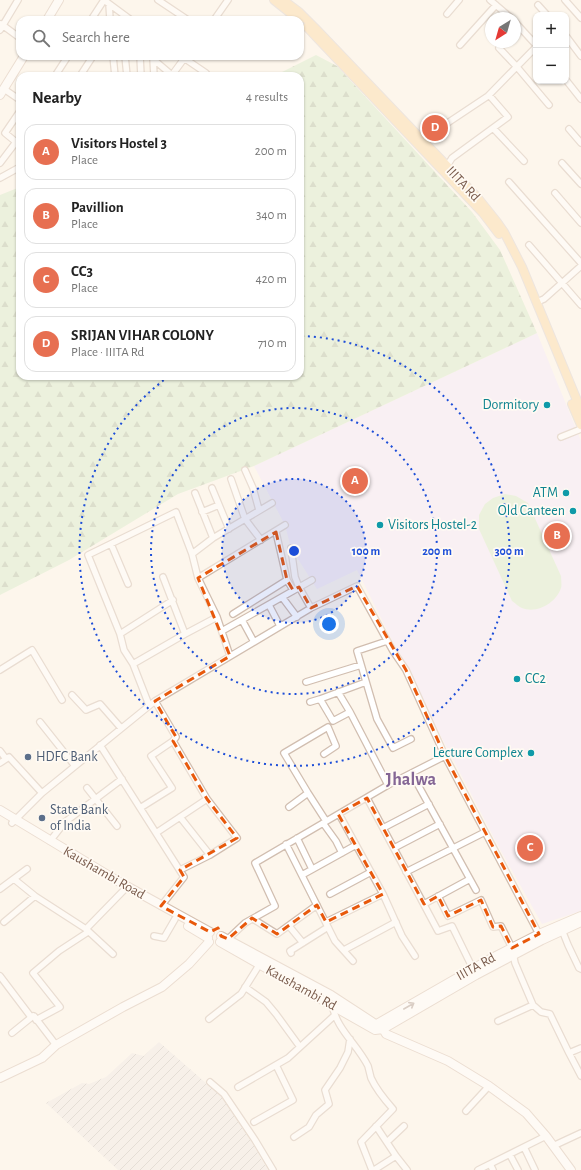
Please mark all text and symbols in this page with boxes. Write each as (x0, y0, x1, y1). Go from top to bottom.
north arrow (485, 12, 521, 48)
map controls (533, 12, 569, 84)
button: + (533, 12, 569, 48)
search box (16, 16, 304, 60)
icon: search (30, 27, 52, 49)
text: Search here (62, 30, 130, 45)
button: − (533, 48, 569, 84)
text: Nearby (32, 89, 82, 106)
text: 4 results (246, 91, 288, 104)
pin: D (422, 113, 448, 143)
text: Visitors Hostel 3 (71, 136, 167, 151)
text: A (42, 145, 50, 158)
text: 200 m (255, 145, 287, 158)
text: Place (71, 154, 98, 167)
street label: IIITA Rd (444, 164, 482, 204)
text: Pavillion (71, 200, 124, 215)
text: B (42, 209, 50, 222)
text: 340 m (256, 209, 287, 222)
text: Place (71, 218, 98, 231)
text: CC3 (71, 264, 93, 279)
text: C (43, 273, 49, 286)
text: 420 m (255, 273, 287, 286)
text: Place (71, 282, 98, 295)
text: SRIJAN VIHAR COLONY (71, 328, 214, 343)
text: D (42, 337, 50, 350)
text: 710 m (258, 337, 287, 350)
text: Place · IIITA Rd (71, 346, 144, 359)
place label: Dormitory (482, 398, 539, 412)
marker: Dormitory (542, 400, 552, 410)
pin: A (342, 466, 368, 496)
place label: ATM (533, 486, 558, 500)
marker: ATM (561, 488, 571, 498)
place label: Old Canteen (498, 504, 565, 518)
marker: Old Canteen (568, 506, 578, 516)
place label: Visitors Hostel-2 (388, 518, 477, 532)
marker: Visitors Hostel-2 (375, 520, 385, 530)
pin: B (544, 521, 570, 551)
centre of rings (287, 544, 301, 558)
text: 100 m (352, 545, 380, 557)
text: 200 m (422, 545, 452, 557)
text: 300 m (494, 545, 524, 557)
your location (319, 614, 339, 634)
place label: CC2 (525, 672, 546, 686)
marker: CC2 (512, 674, 522, 684)
place label: Lecture Complex (433, 746, 523, 760)
marker: Lecture Complex (526, 748, 536, 758)
place label: HDFC Bank (36, 750, 98, 764)
marker: HDFC Bank (23, 752, 33, 762)
district label: Jhalwa (386, 771, 436, 789)
place label: State Bank of India (50, 803, 109, 833)
marker: State Bank of India (37, 813, 47, 823)
pin: C (517, 833, 543, 863)
street label: Kaushambi Road (61, 844, 147, 902)
street label: IIITA Rd (454, 951, 498, 983)
street label: Kaushambi Rd (263, 963, 339, 1013)
one-way arrow (402, 1001, 414, 1009)

